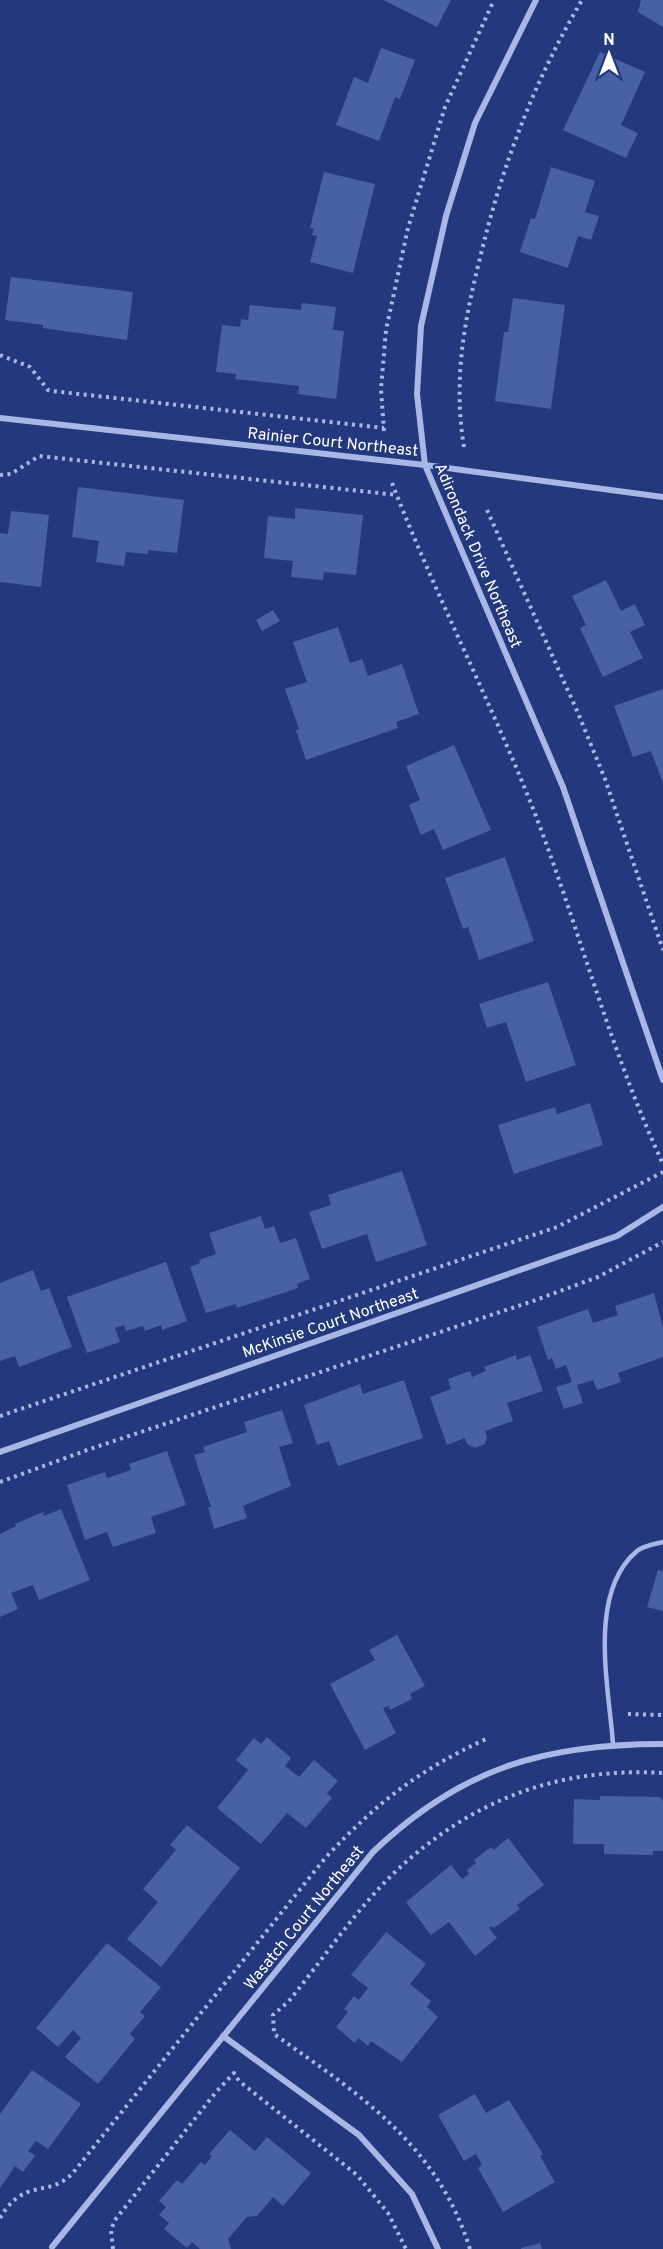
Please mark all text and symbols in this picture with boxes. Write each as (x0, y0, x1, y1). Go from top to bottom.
north arrow (579, 24, 639, 84)
text: N (603, 31, 615, 51)
street label: Rainier Court Northeast (246, 424, 419, 462)
street label: Adirondack Drive Northeast (429, 460, 525, 651)
street label: McKinsie Court Northeast (240, 1284, 421, 1363)
street label: Wasatch Court Northeast (240, 1842, 369, 1995)

